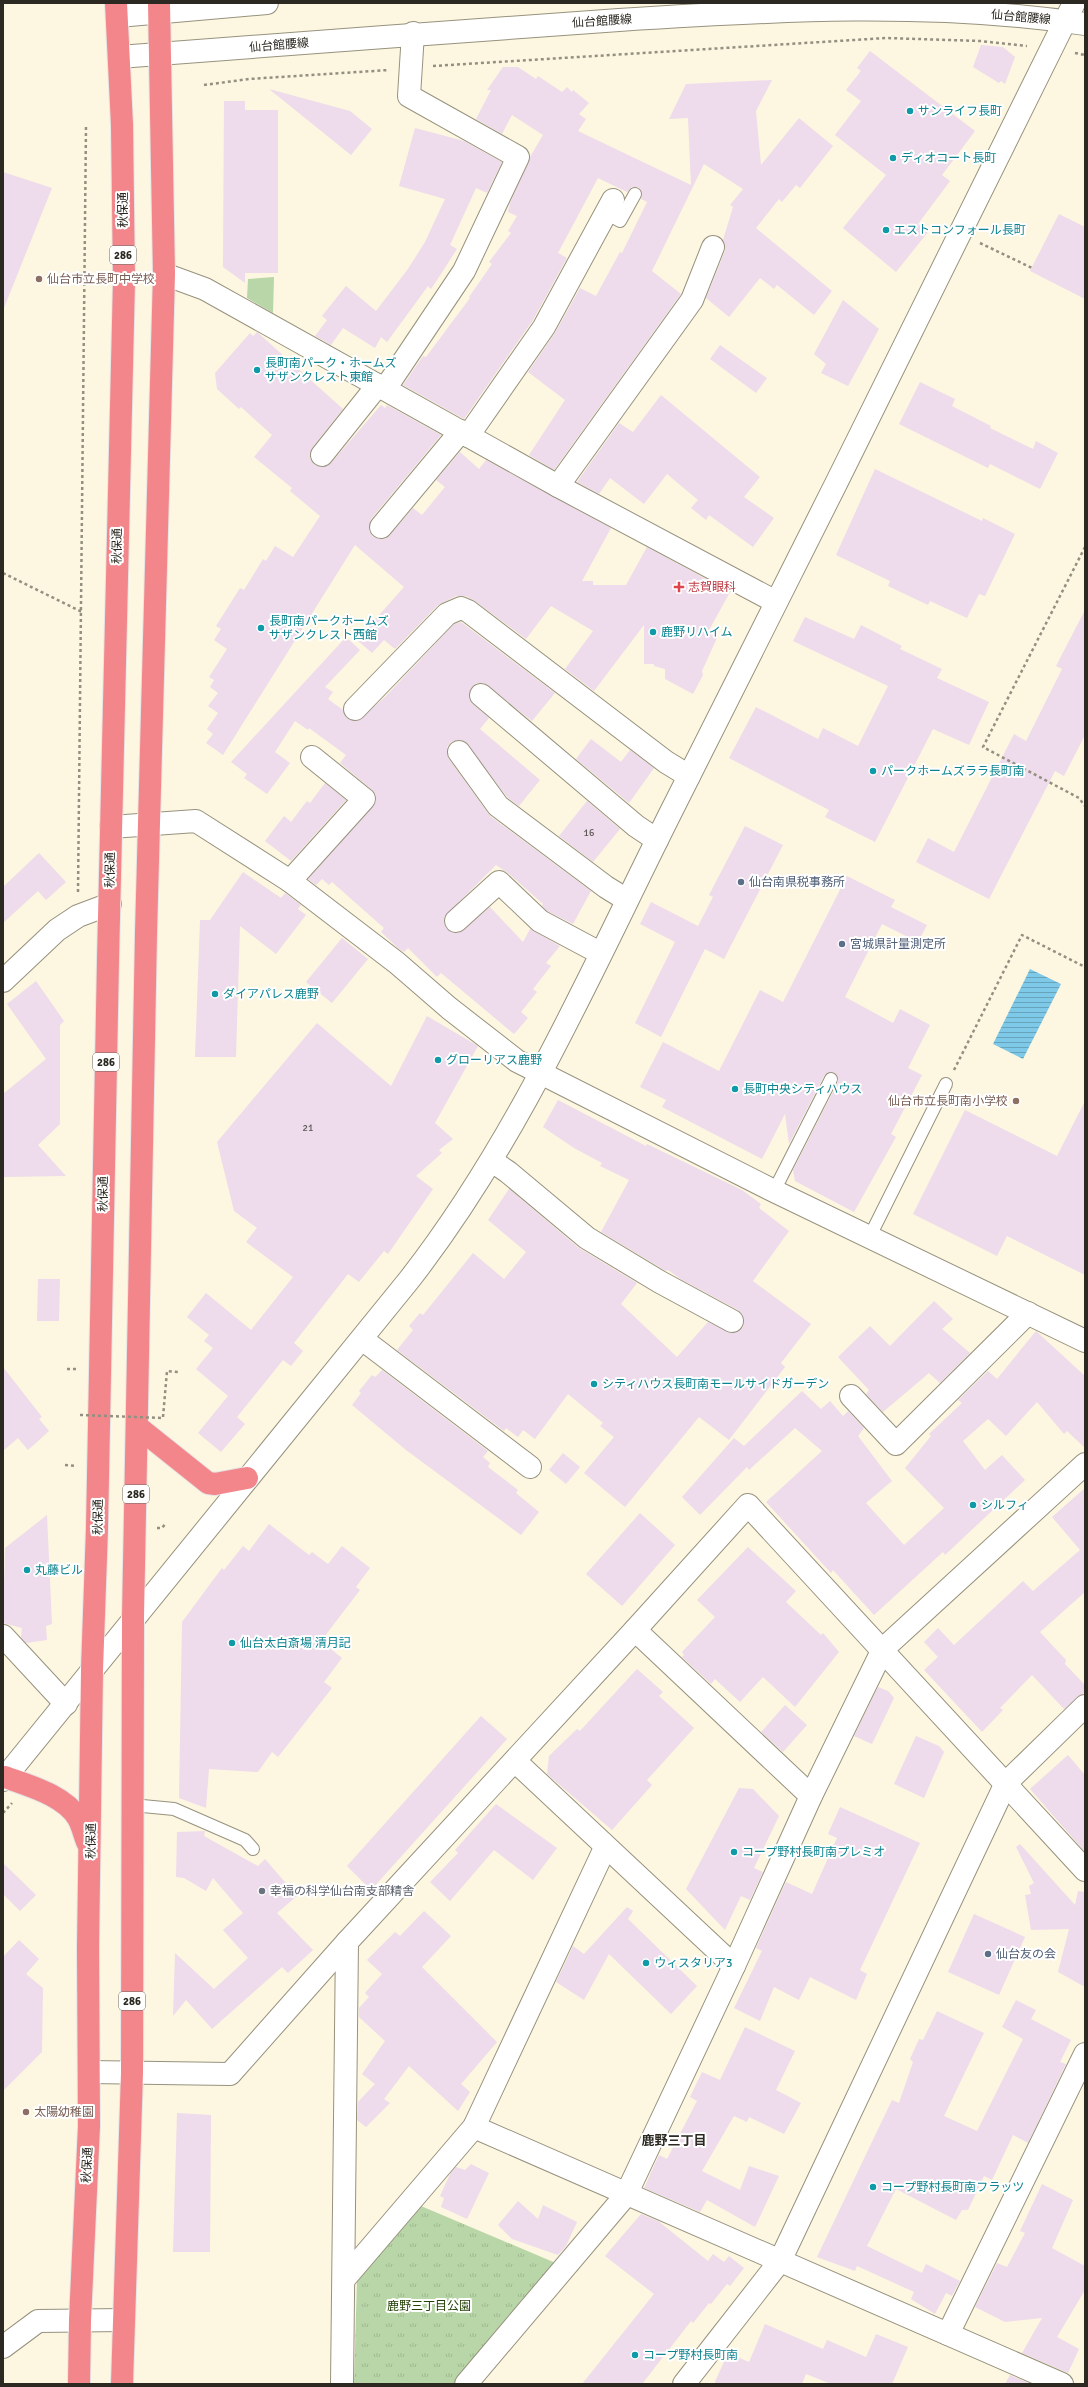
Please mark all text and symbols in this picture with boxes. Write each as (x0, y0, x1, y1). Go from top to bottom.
street label: 仙台館腰線 (990, 7, 1052, 28)
street label: 仙台館腰線 (572, 12, 632, 31)
street label: 仙台館腰線 (248, 35, 310, 56)
place label: サンライフ長町 (918, 104, 1002, 119)
marker: サンライフ長町 (905, 106, 915, 116)
place label: ディオコート長町 (901, 151, 996, 166)
marker: ディオコート長町 (888, 153, 898, 163)
street label: 秋保通 (116, 192, 131, 228)
place label: エストコンフォール長町 (894, 223, 1026, 238)
marker: エストコンフォール長町 (881, 225, 891, 235)
road number: 286 (110, 246, 136, 264)
place label: 仙台市立長町中学校 (47, 272, 155, 287)
marker: 仙台市立長町中学校 (34, 274, 44, 284)
place label: 長町南パーク・ホームズ サザンクレスト東館 (265, 356, 396, 385)
marker: 長町南パーク・ホームズ サザンクレスト東館 (252, 365, 262, 375)
street label: 秋保通 (110, 528, 125, 564)
place label: 志賀眼科 (688, 580, 736, 595)
marker: 志賀眼科 (673, 581, 685, 593)
place label: 長町南パークホームズ サザンクレスト西館 (269, 614, 389, 643)
marker: 長町南パークホームズ サザンクレスト西館 (256, 623, 266, 633)
place label: 鹿野リハイム (661, 625, 733, 640)
marker: 鹿野リハイム (648, 627, 658, 637)
place label: パークホームズララ長町南 (881, 764, 1025, 779)
marker: パークホームズララ長町南 (868, 766, 878, 776)
house number: 16 (584, 827, 594, 839)
street label: 秋保通 (103, 852, 118, 888)
place label: 仙台南県税事務所 (749, 875, 845, 890)
marker: 仙台南県税事務所 (736, 877, 746, 887)
place label: 宮城県計量測定所 (850, 937, 946, 952)
marker: 宮城県計量測定所 (837, 939, 847, 949)
place label: ダイアパレス鹿野 (223, 987, 319, 1002)
marker: ダイアパレス鹿野 (210, 989, 220, 999)
road number: 286 (93, 1053, 119, 1071)
place label: グローリアス鹿野 (446, 1053, 542, 1068)
marker: グローリアス鹿野 (433, 1055, 443, 1065)
place label: 長町中央シティハウス (743, 1082, 862, 1097)
marker: 長町中央シティハウス (730, 1084, 740, 1094)
place label: 仙台市立長町南小学校 (888, 1094, 1008, 1109)
marker: 仙台市立長町南小学校 (1011, 1096, 1021, 1106)
house number: 21 (303, 1122, 313, 1134)
street label: 秋保通 (96, 1176, 111, 1212)
place label: シティハウス長町南モールサイドガーデン (602, 1377, 829, 1392)
marker: シティハウス長町南モールサイドガーデン (589, 1379, 599, 1389)
road number: 286 (123, 1485, 149, 1503)
place label: シルフィ (981, 1498, 1029, 1513)
street label: 秋保通 (91, 1499, 106, 1535)
marker: シルフィ (968, 1500, 978, 1510)
place label: 丸藤ビル (35, 1563, 83, 1578)
marker: 丸藤ビル (22, 1565, 32, 1575)
place label: 仙台太白斎場 清月記 (240, 1636, 351, 1651)
marker: 仙台太白斎場 清月記 (227, 1638, 237, 1648)
street label: 秋保通 (84, 1823, 99, 1859)
place label: コープ野村長町南プレミオ (742, 1845, 885, 1860)
marker: コープ野村長町南プレミオ (729, 1847, 739, 1857)
place label: 幸福の科学仙台南支部精舎 (270, 1884, 414, 1899)
marker: 幸福の科学仙台南支部精舎 (257, 1886, 267, 1896)
place label: 仙台友の会 (996, 1947, 1056, 1962)
marker: 仙台友の会 (983, 1949, 993, 1959)
place label: ウィスタリア3 (654, 1956, 732, 1971)
marker: ウィスタリア3 (641, 1958, 651, 1968)
road number: 286 (119, 1992, 145, 2010)
place label: 太陽幼稚園 (34, 2105, 94, 2120)
marker: 太陽幼稚園 (21, 2107, 31, 2117)
district label: 鹿野三丁目 (641, 2133, 707, 2149)
street label: 秋保通 (79, 2147, 96, 2183)
place label: コープ野村長町南フラッツ (881, 2180, 1024, 2195)
marker: コープ野村長町南フラッツ (868, 2182, 878, 2192)
park label: 鹿野三丁目公園 (387, 2299, 471, 2314)
place label: コープ野村長町南 (643, 2348, 738, 2363)
marker: コープ野村長町南 (630, 2350, 640, 2360)

